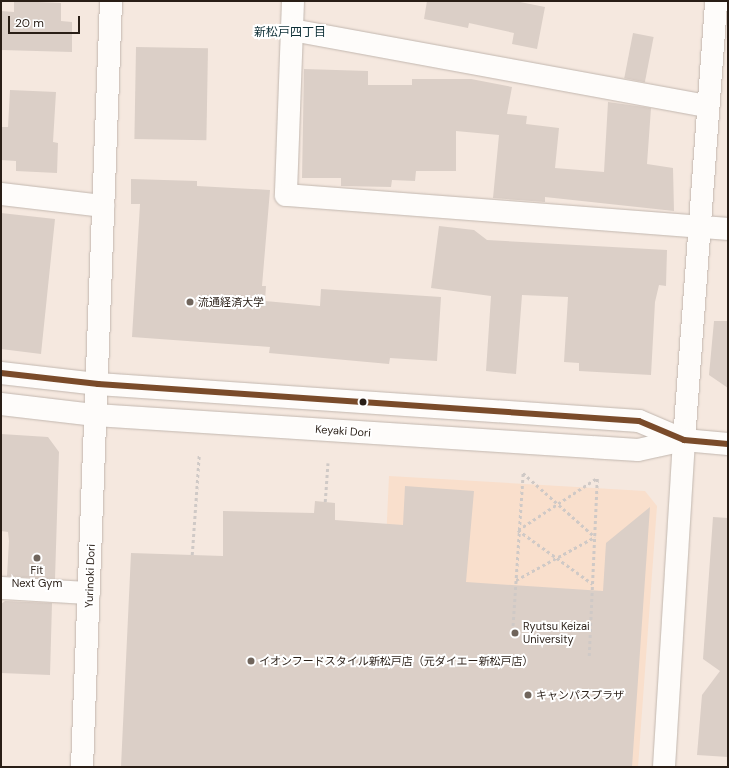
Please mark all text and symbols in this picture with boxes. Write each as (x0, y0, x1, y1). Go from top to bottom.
scale bar (10, 8, 82, 34)
text: 20 m (15, 15, 44, 31)
district label: 新松戸四丁目 (254, 26, 326, 40)
place label: 流通経済大学 (198, 295, 264, 309)
marker: 流通経済大学 (185, 297, 195, 307)
unlabelled marker (358, 397, 368, 407)
street label: Keyaki Dori (315, 422, 371, 440)
street label: Yurinoki Dori (82, 544, 98, 608)
marker: Fit Next Gym (32, 553, 42, 563)
place label: Fit Next Gym (12, 564, 62, 590)
place label: Ryutsu Keizai University (523, 620, 590, 646)
marker: Ryutsu Keizai University (510, 628, 520, 638)
place label: イオンフードスタイル新松戸店（元ダイエー新松戸店） (259, 654, 534, 668)
marker: イオンフードスタイル新松戸店（元ダイエー新松戸店） (246, 656, 256, 666)
place label: キャンパスプラザ (536, 688, 624, 702)
marker: キャンパスプラザ (523, 690, 533, 700)

